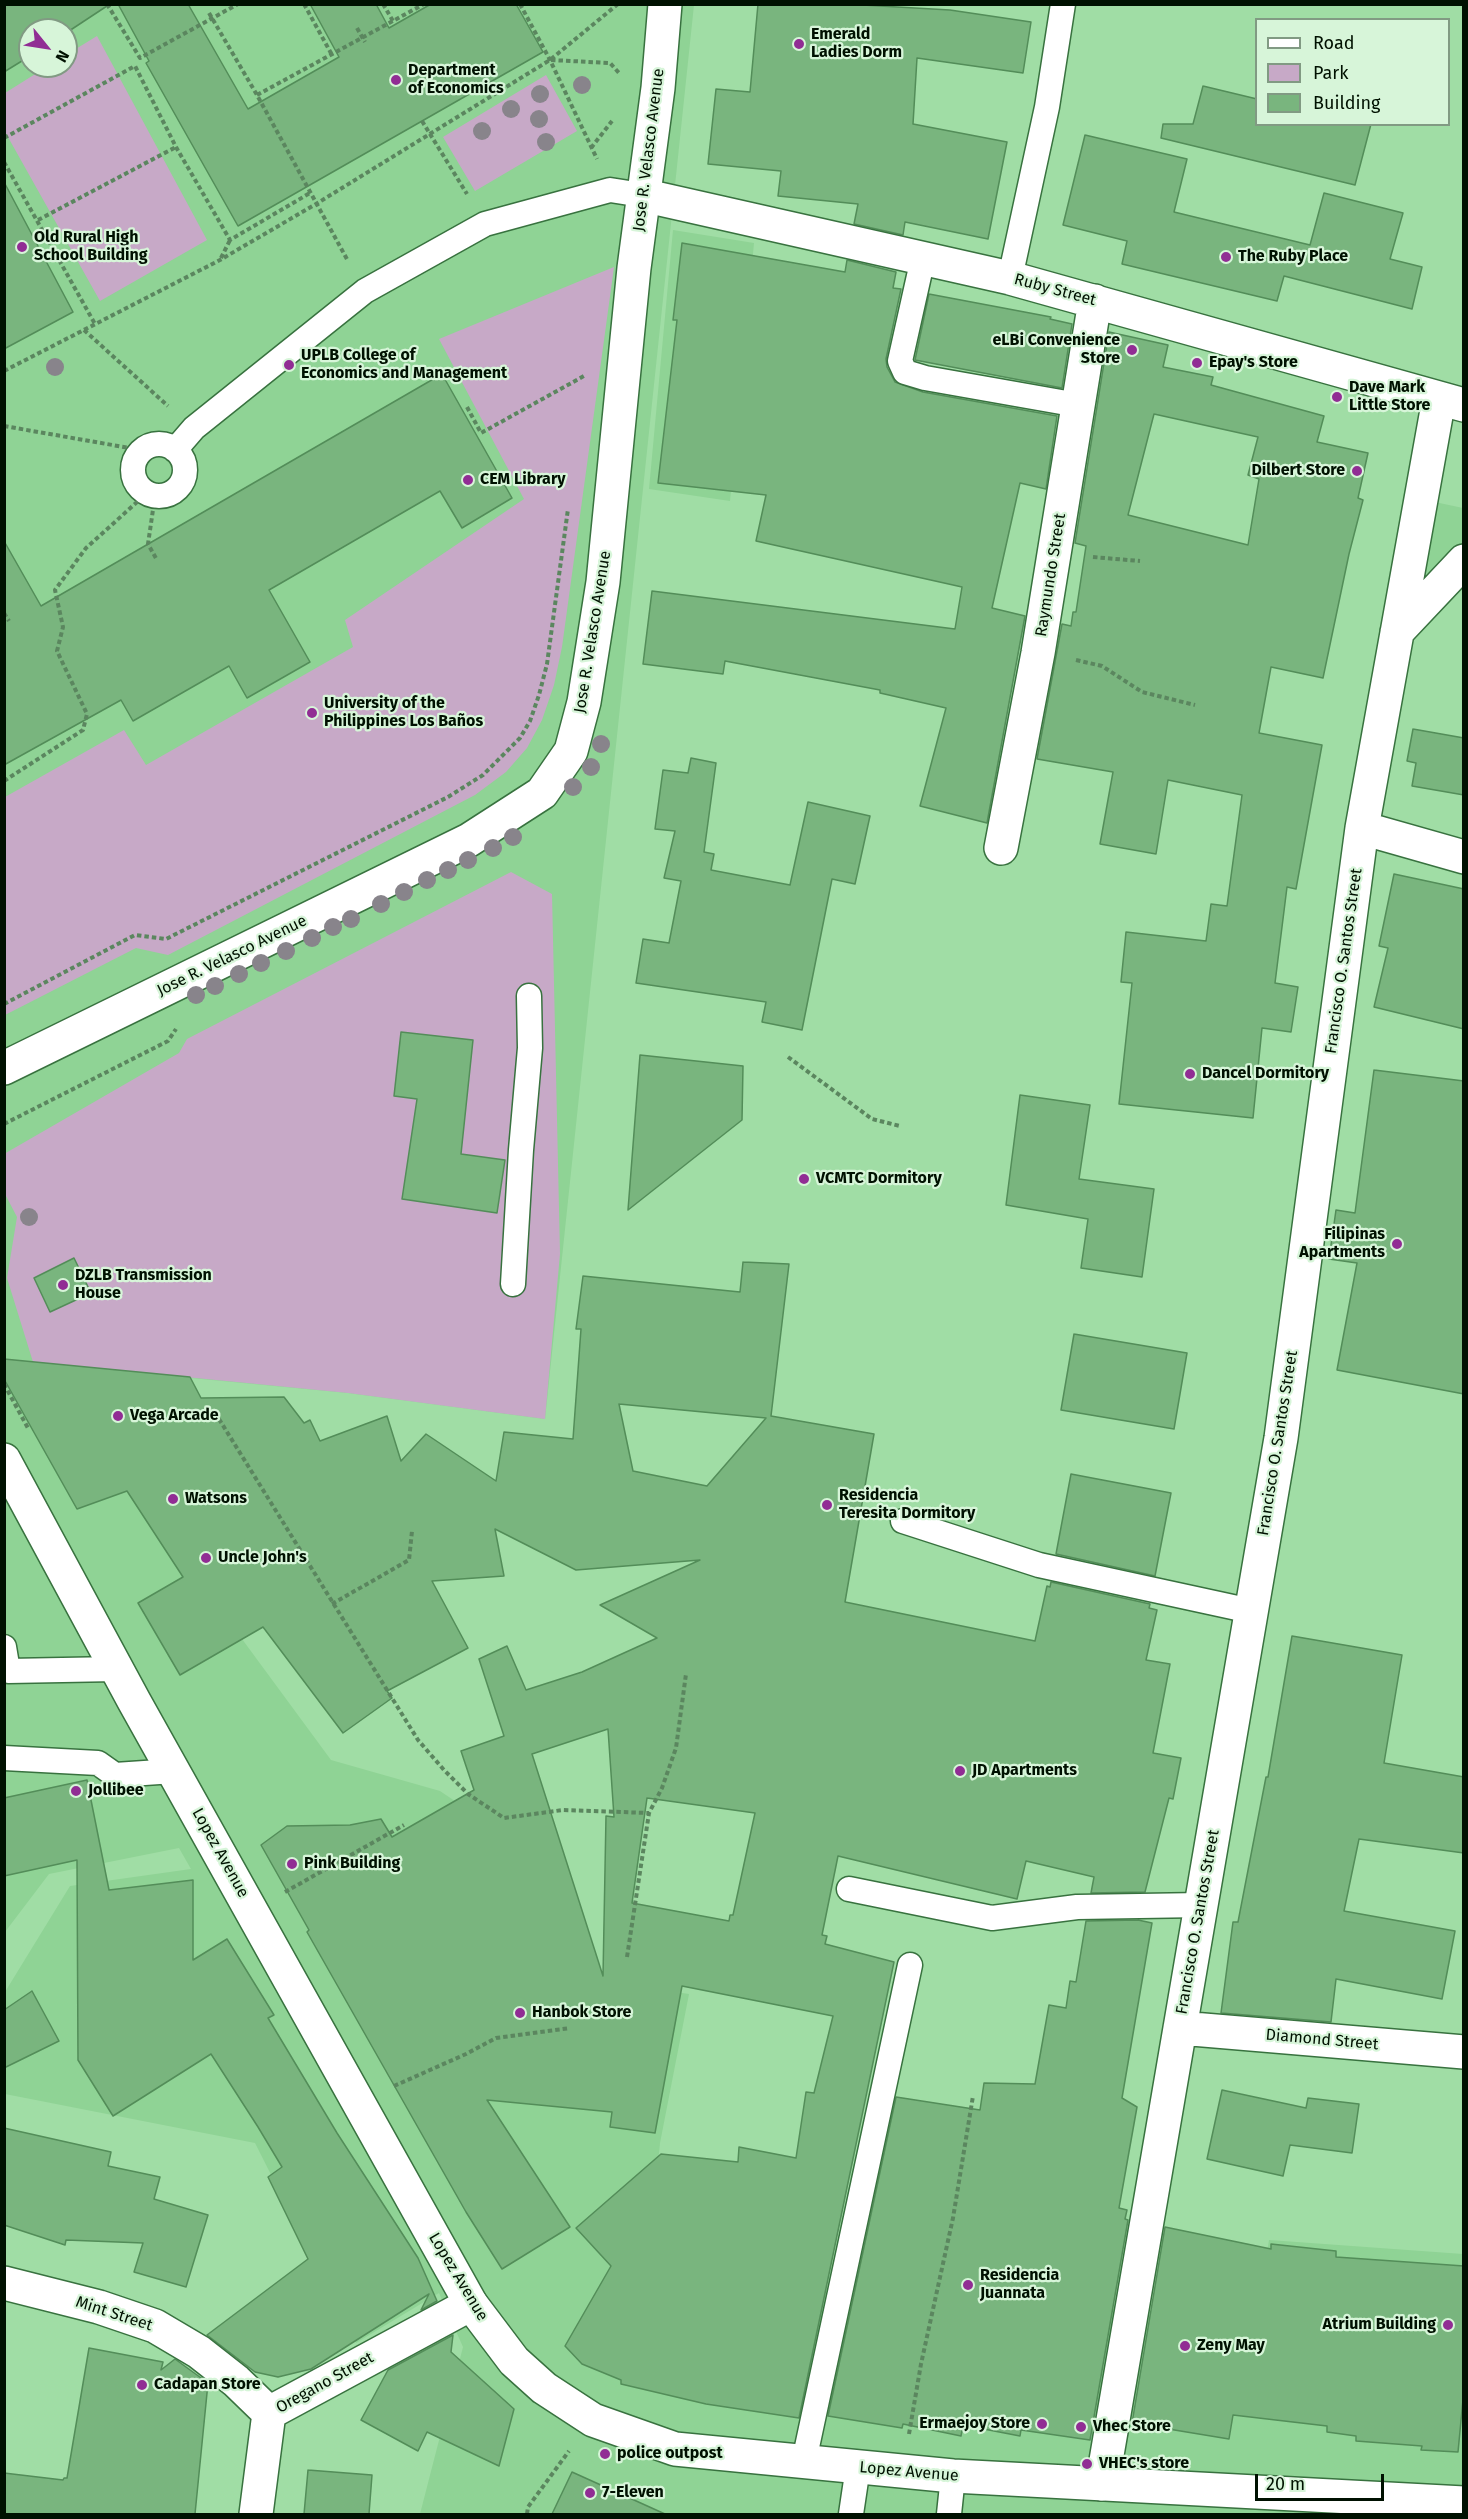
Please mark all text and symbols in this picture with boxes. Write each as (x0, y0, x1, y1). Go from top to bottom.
north arrow (18, 18, 78, 78)
legend (1255, 18, 1450, 126)
place label: Emerald Ladies Dorm (811, 25, 902, 63)
text: Road (1313, 32, 1355, 54)
marker: Emerald Ladies Dorm (792, 37, 806, 51)
text: N (51, 47, 73, 66)
place label: Department of Economics (408, 61, 504, 99)
text: Park (1313, 62, 1348, 84)
street label: Jose R. Velasco Avenue (629, 67, 669, 233)
marker: Department of Economics (389, 73, 403, 87)
text: Building (1313, 92, 1380, 114)
place label: Old Rural High School Building (34, 228, 148, 266)
marker: Old Rural High School Building (15, 240, 29, 254)
place label: The Ruby Place (1238, 247, 1348, 267)
marker: The Ruby Place (1219, 250, 1233, 264)
street label: Ruby Street (1012, 270, 1098, 310)
place label: eLBi Convenience Store (993, 331, 1120, 369)
marker: eLBi Convenience Store (1125, 343, 1139, 357)
place label: UPLB College of Economics and Management (301, 346, 507, 384)
place label: Epay's Store (1209, 353, 1298, 373)
marker: Epay's Store (1190, 356, 1204, 370)
marker: UPLB College of Economics and Management (282, 358, 296, 372)
place label: Dave Mark Little Store (1349, 378, 1430, 416)
marker: Dave Mark Little Store (1330, 390, 1344, 404)
place label: Dilbert Store (1251, 461, 1345, 481)
marker: Dilbert Store (1350, 464, 1364, 478)
place label: CEM Library (480, 470, 566, 490)
marker: CEM Library (461, 473, 475, 487)
street label: Raymundo Street (1032, 512, 1070, 638)
street label: Jose R. Velasco Avenue (571, 549, 615, 715)
place label: University of the Philippines Los Baños (324, 694, 483, 732)
marker: University of the Philippines Los Baños (305, 706, 319, 720)
street label: Francisco O. Santos Street (1321, 867, 1367, 1055)
street label: Jose R. Velasco Avenue (154, 911, 310, 1001)
place label: Dancel Dormitory (1202, 1064, 1329, 1084)
marker: Dancel Dormitory (1183, 1067, 1197, 1081)
place label: VCMTC Dormitory (816, 1169, 942, 1189)
marker: VCMTC Dormitory (797, 1172, 811, 1186)
place label: Filipinas Apartments (1299, 1225, 1385, 1263)
marker: Filipinas Apartments (1390, 1237, 1404, 1251)
place label: DZLB Transmission House (75, 1266, 212, 1304)
marker: DZLB Transmission House (56, 1278, 70, 1292)
street label: Francisco O. Santos Street (1254, 1349, 1302, 1537)
place label: Vega Arcade (130, 1406, 219, 1426)
marker: Vega Arcade (111, 1409, 125, 1423)
place label: Residencia Teresita Dormitory (839, 1486, 975, 1524)
place label: Watsons (185, 1489, 247, 1509)
marker: Watsons (166, 1492, 180, 1506)
marker: Residencia Teresita Dormitory (820, 1498, 834, 1512)
place label: Uncle John's (218, 1548, 307, 1568)
marker: Uncle John's (199, 1551, 213, 1565)
place label: JD Apartments (972, 1761, 1077, 1781)
marker: JD Apartments (953, 1764, 967, 1778)
place label: Jollibee (88, 1781, 144, 1801)
marker: Jollibee (69, 1784, 83, 1798)
street label: Lopez Avenue (188, 1805, 252, 1901)
street label: Francisco O. Santos Street (1172, 1828, 1224, 2016)
place label: Pink Building (304, 1854, 400, 1874)
marker: Pink Building (285, 1857, 299, 1871)
place label: Hanbok Store (532, 2003, 631, 2023)
marker: Hanbok Store (513, 2006, 527, 2020)
street label: Diamond Street (1265, 2026, 1379, 2054)
street label: Lopez Avenue (424, 2229, 492, 2325)
place label: Residencia Juannata (980, 2266, 1059, 2304)
marker: Residencia Juannata (961, 2278, 975, 2292)
street label: Mint Street (73, 2293, 155, 2335)
place label: Atrium Building (1323, 2315, 1436, 2335)
marker: Atrium Building (1441, 2318, 1455, 2332)
place label: Zeny May (1197, 2336, 1265, 2356)
marker: Zeny May (1178, 2339, 1192, 2353)
street label: Oregano Street (273, 2348, 377, 2418)
place label: Cadapan Store (154, 2375, 261, 2395)
marker: Cadapan Store (135, 2378, 149, 2392)
place label: Ermaejoy Store (919, 2414, 1030, 2434)
marker: Ermaejoy Store (1035, 2417, 1049, 2431)
place label: Vhec Store (1093, 2417, 1171, 2437)
marker: Vhec Store (1074, 2420, 1088, 2434)
place label: police outpost (617, 2444, 723, 2464)
marker: police outpost (598, 2447, 612, 2461)
place label: VHEC's store (1099, 2454, 1189, 2474)
marker: VHEC's store (1080, 2457, 1094, 2471)
street label: Lopez Avenue (859, 2458, 959, 2486)
scale bar (1258, 2462, 1387, 2500)
text: 20 m (1266, 2473, 1305, 2495)
place label: 7-Eleven (602, 2483, 664, 2503)
marker: 7-Eleven (583, 2486, 597, 2500)

